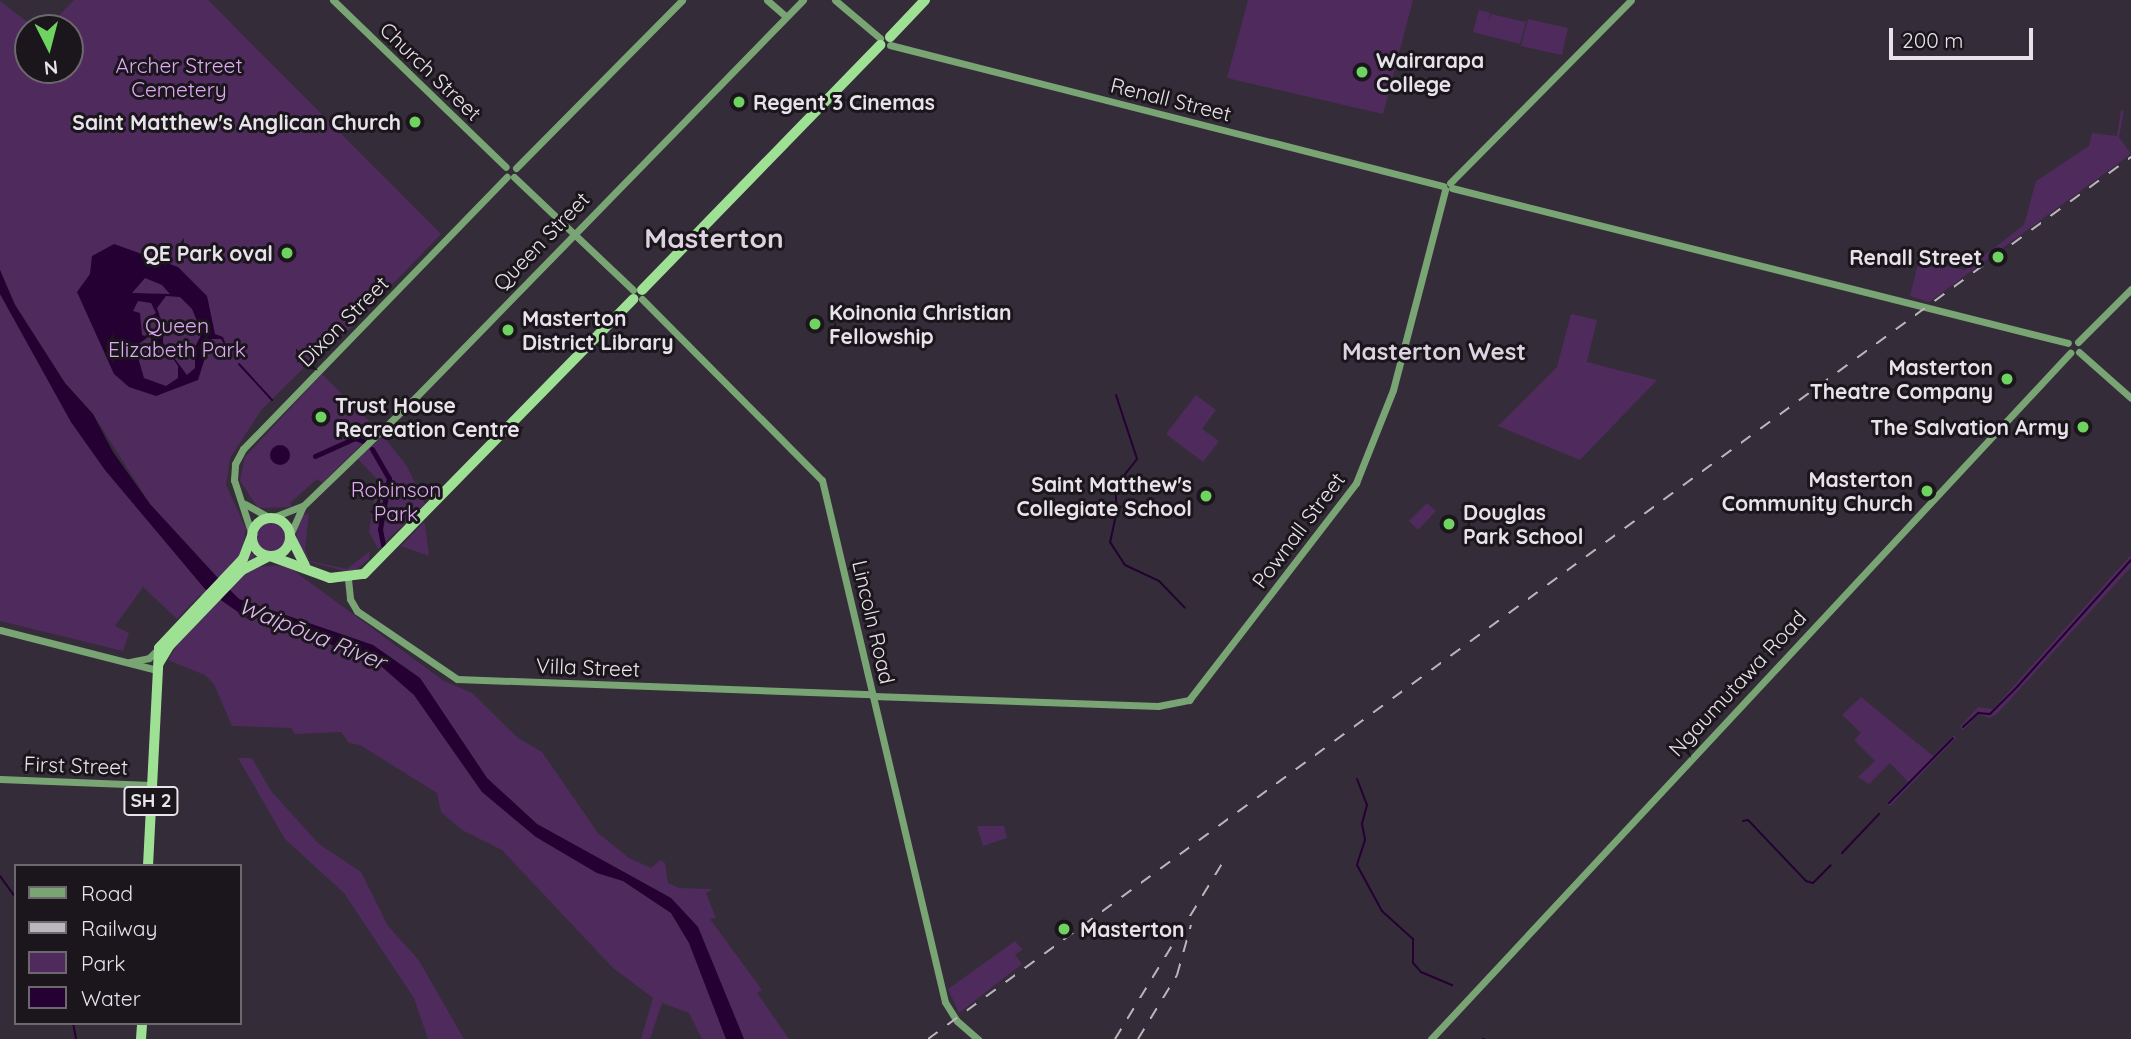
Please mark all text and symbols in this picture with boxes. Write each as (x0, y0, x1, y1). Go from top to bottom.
north arrow (14, 14, 84, 84)
scale bar (1893, 14, 2036, 58)
street label: Church Street (375, 16, 487, 126)
text: 200 m (1902, 27, 1964, 53)
place label: Wairarapa College (1376, 47, 1484, 97)
park label: Archer Street Cemetery (115, 52, 243, 102)
text: N (43, 55, 59, 81)
marker: Wairarapa College (1354, 64, 1370, 80)
street label: Renall Street (1108, 72, 1234, 126)
place label: Regent 3 Cinemas (753, 89, 935, 115)
marker: Regent 3 Cinemas (731, 94, 747, 110)
place label: Saint Matthew's Anglican Church (72, 109, 401, 135)
marker: Saint Matthew's Anglican Church (407, 114, 423, 130)
street label: Queen Street (488, 186, 594, 296)
district label: Masterton (644, 221, 784, 255)
place label: QE Park oval (143, 240, 273, 266)
place label: Renall Street (1849, 244, 1982, 270)
marker: QE Park oval (279, 245, 295, 261)
marker: Renall Street (1988, 247, 2008, 267)
street label: Dixon Street (293, 271, 393, 371)
place label: Koinonia Christian Fellowship (829, 299, 1011, 349)
place label: Masterton District Library (522, 305, 674, 355)
park label: Queen Elizabeth Park (108, 312, 246, 362)
marker: Koinonia Christian Fellowship (807, 316, 823, 332)
marker: Masterton District Library (500, 322, 516, 338)
district label: Masterton West (1342, 338, 1526, 366)
place label: Masterton Theatre Company (1810, 354, 1993, 404)
marker: Masterton Theatre Company (1999, 371, 2015, 387)
place label: Trust House Recreation Centre (335, 392, 520, 442)
marker: Trust House Recreation Centre (313, 409, 329, 425)
place label: The Salvation Army (1870, 414, 2069, 440)
marker: The Salvation Army (2075, 419, 2091, 435)
place label: Masterton Community Church (1722, 466, 1913, 516)
street label: Pownall Street (1246, 467, 1350, 593)
place label: Saint Matthew's Collegiate School (1016, 471, 1192, 521)
park label: Robinson Park (351, 476, 441, 526)
marker: Masterton Community Church (1919, 483, 1935, 499)
marker: Saint Matthew's Collegiate School (1198, 488, 1214, 504)
place label: Douglas Park School (1463, 499, 1583, 549)
marker: Douglas Park School (1441, 516, 1457, 532)
street label: Lincoln Road (848, 558, 900, 686)
water label: Waipōua River (234, 592, 390, 676)
street label: Ngaumutawa Road (1663, 605, 1811, 761)
street label: Villa Street (536, 653, 640, 681)
street label: First Street (23, 751, 129, 779)
road number: SH 2 (123, 786, 179, 816)
legend (14, 864, 242, 1025)
text: Road (81, 880, 133, 906)
text: Railway (81, 915, 157, 941)
place label: Masterton (1080, 916, 1185, 942)
marker: Masterton (1054, 919, 1074, 939)
text: Park (81, 950, 125, 976)
text: Water (81, 985, 141, 1011)

